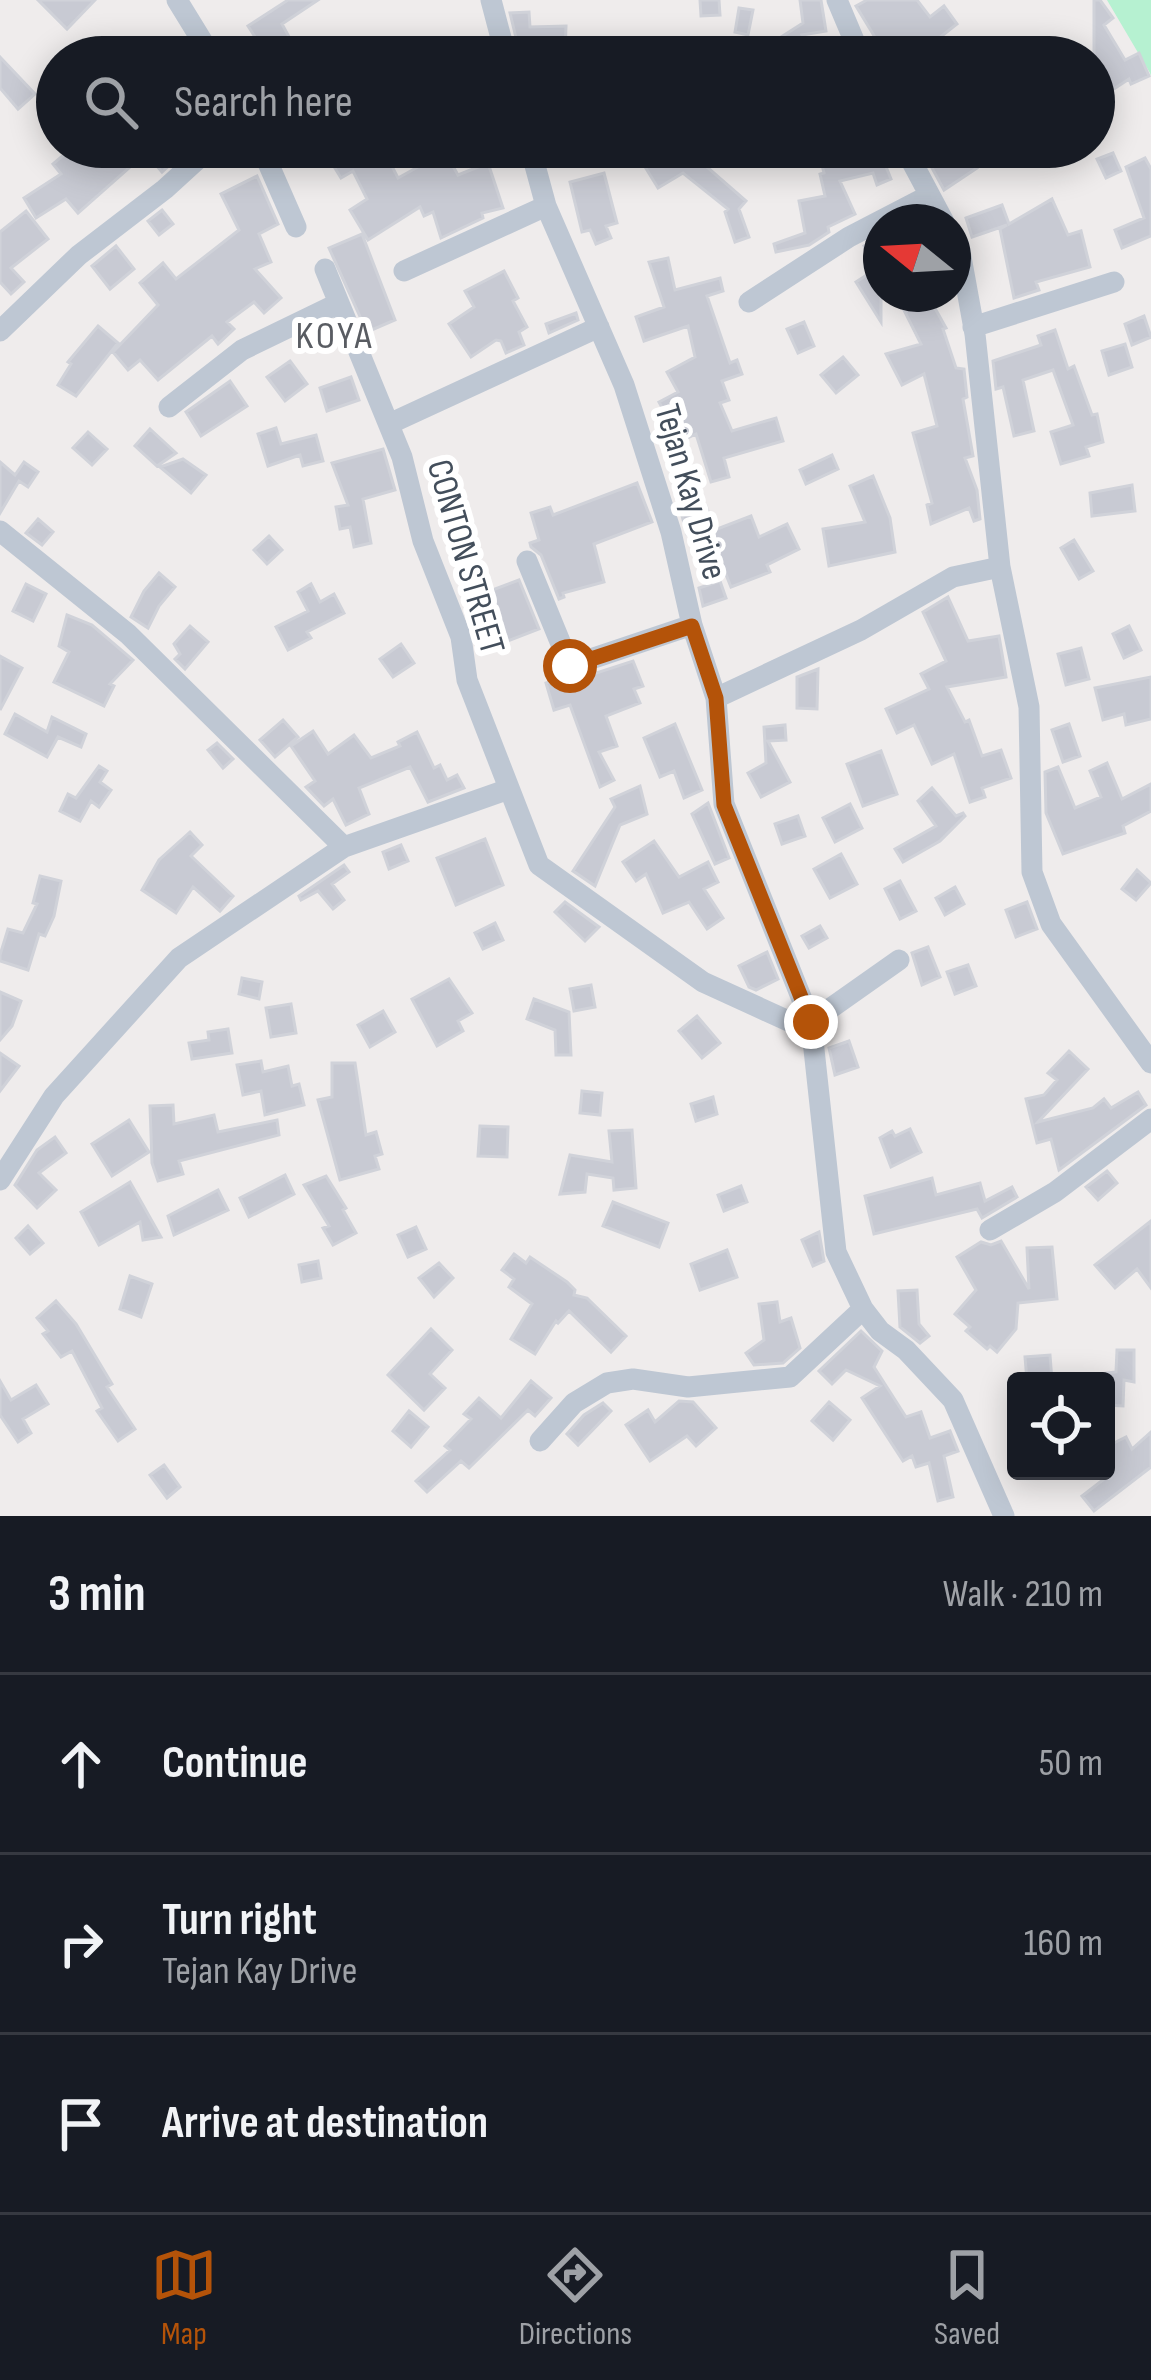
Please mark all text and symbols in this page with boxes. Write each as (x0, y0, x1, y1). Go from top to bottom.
search box (36, 36, 1115, 168)
icon: search (78, 69, 144, 135)
text: Search here (174, 75, 353, 130)
north arrow (863, 204, 971, 312)
district label: KOYA (296, 313, 374, 360)
street label: Tejan Kay Drive (644, 399, 736, 585)
street label: CONTON STREET (417, 455, 513, 659)
route start (543, 639, 597, 693)
route end (784, 995, 838, 1049)
map controls (1007, 1372, 1115, 1480)
button: locate (1007, 1372, 1115, 1480)
text: 3 min (48, 1564, 146, 1625)
text: Walk · 210 m (943, 1571, 1103, 1618)
icon: ahead (48, 1731, 114, 1797)
text: Continue (162, 1736, 308, 1791)
text: 50 m (1039, 1740, 1103, 1787)
text: Turn right (162, 1893, 317, 1948)
icon: right (48, 1911, 114, 1977)
text: 160 m (1024, 1920, 1103, 1967)
text: Tejan Kay Drive (162, 1948, 357, 1995)
icon: arrive (48, 2091, 114, 2157)
text: Arrive at destination (162, 2096, 488, 2151)
tab: Map (151, 2242, 217, 2354)
tab: Directions (519, 2242, 632, 2354)
tab: Saved (934, 2242, 1000, 2354)

